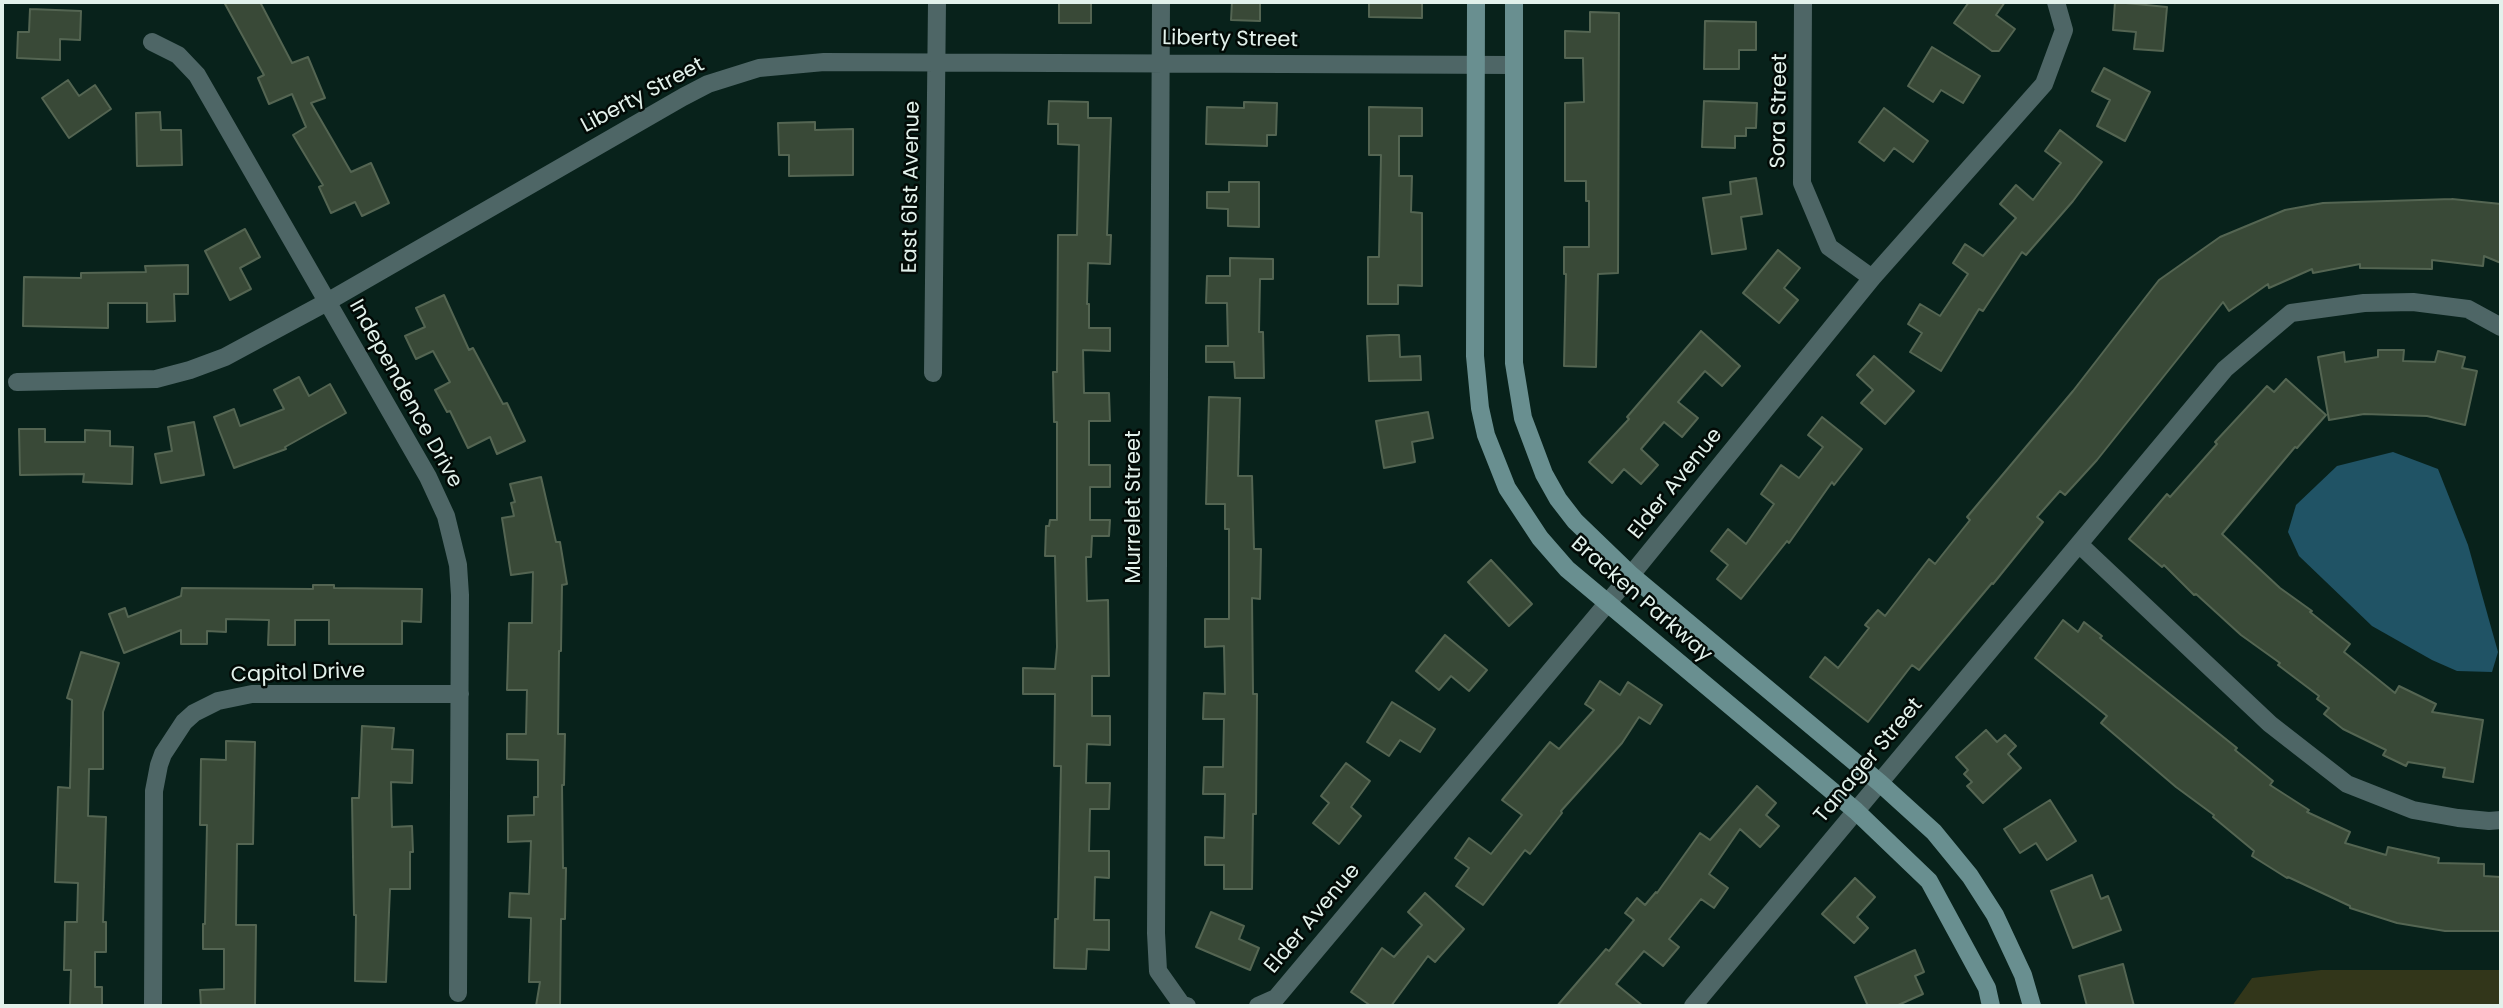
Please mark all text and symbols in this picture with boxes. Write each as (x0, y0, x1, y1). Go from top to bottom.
street label: Liberty Street (1162, 26, 1298, 54)
street label: Liberty Street (577, 53, 709, 139)
street label: Sora Street (1766, 53, 1794, 169)
street label: East 61st Avenue (898, 101, 926, 273)
street label: Independence Drive (343, 296, 467, 492)
street label: Elder Avenue (1624, 423, 1728, 545)
street label: Murrelet Street (1122, 430, 1148, 584)
street label: Bracken Parkway (1565, 532, 1717, 668)
street label: Capitol Drive (230, 659, 366, 689)
street label: Tanager Street (1809, 693, 1929, 829)
street label: Elder Avenue (1260, 859, 1366, 979)

